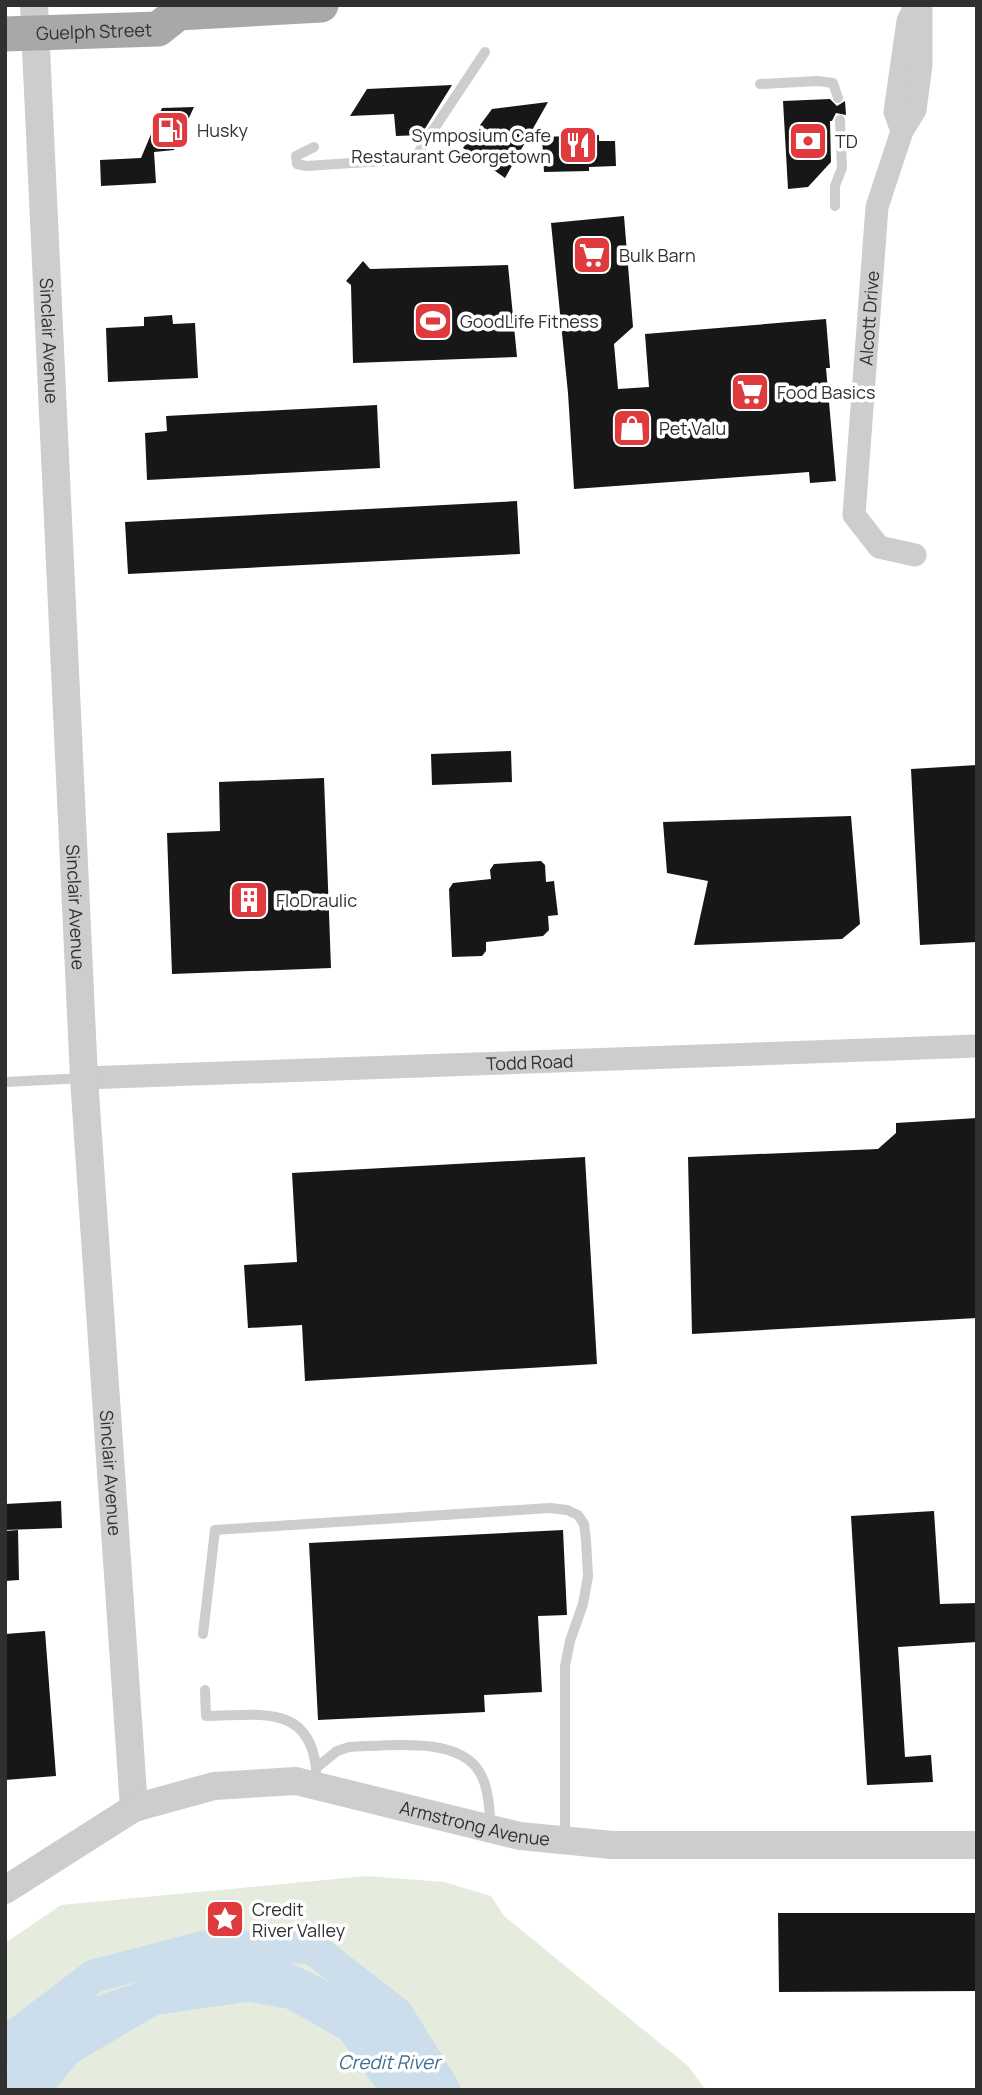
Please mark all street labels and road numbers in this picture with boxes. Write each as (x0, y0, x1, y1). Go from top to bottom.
street label: Guelph Street (36, 17, 152, 45)
street label: Alcott Drive (853, 270, 884, 366)
street label: Sinclair Avenue (35, 277, 65, 404)
street label: Sinclair Avenue (61, 844, 91, 970)
street label: Todd Road (486, 1048, 574, 1076)
street label: Sinclair Avenue (95, 1409, 127, 1537)
street label: Armstrong Avenue (397, 1795, 551, 1851)

